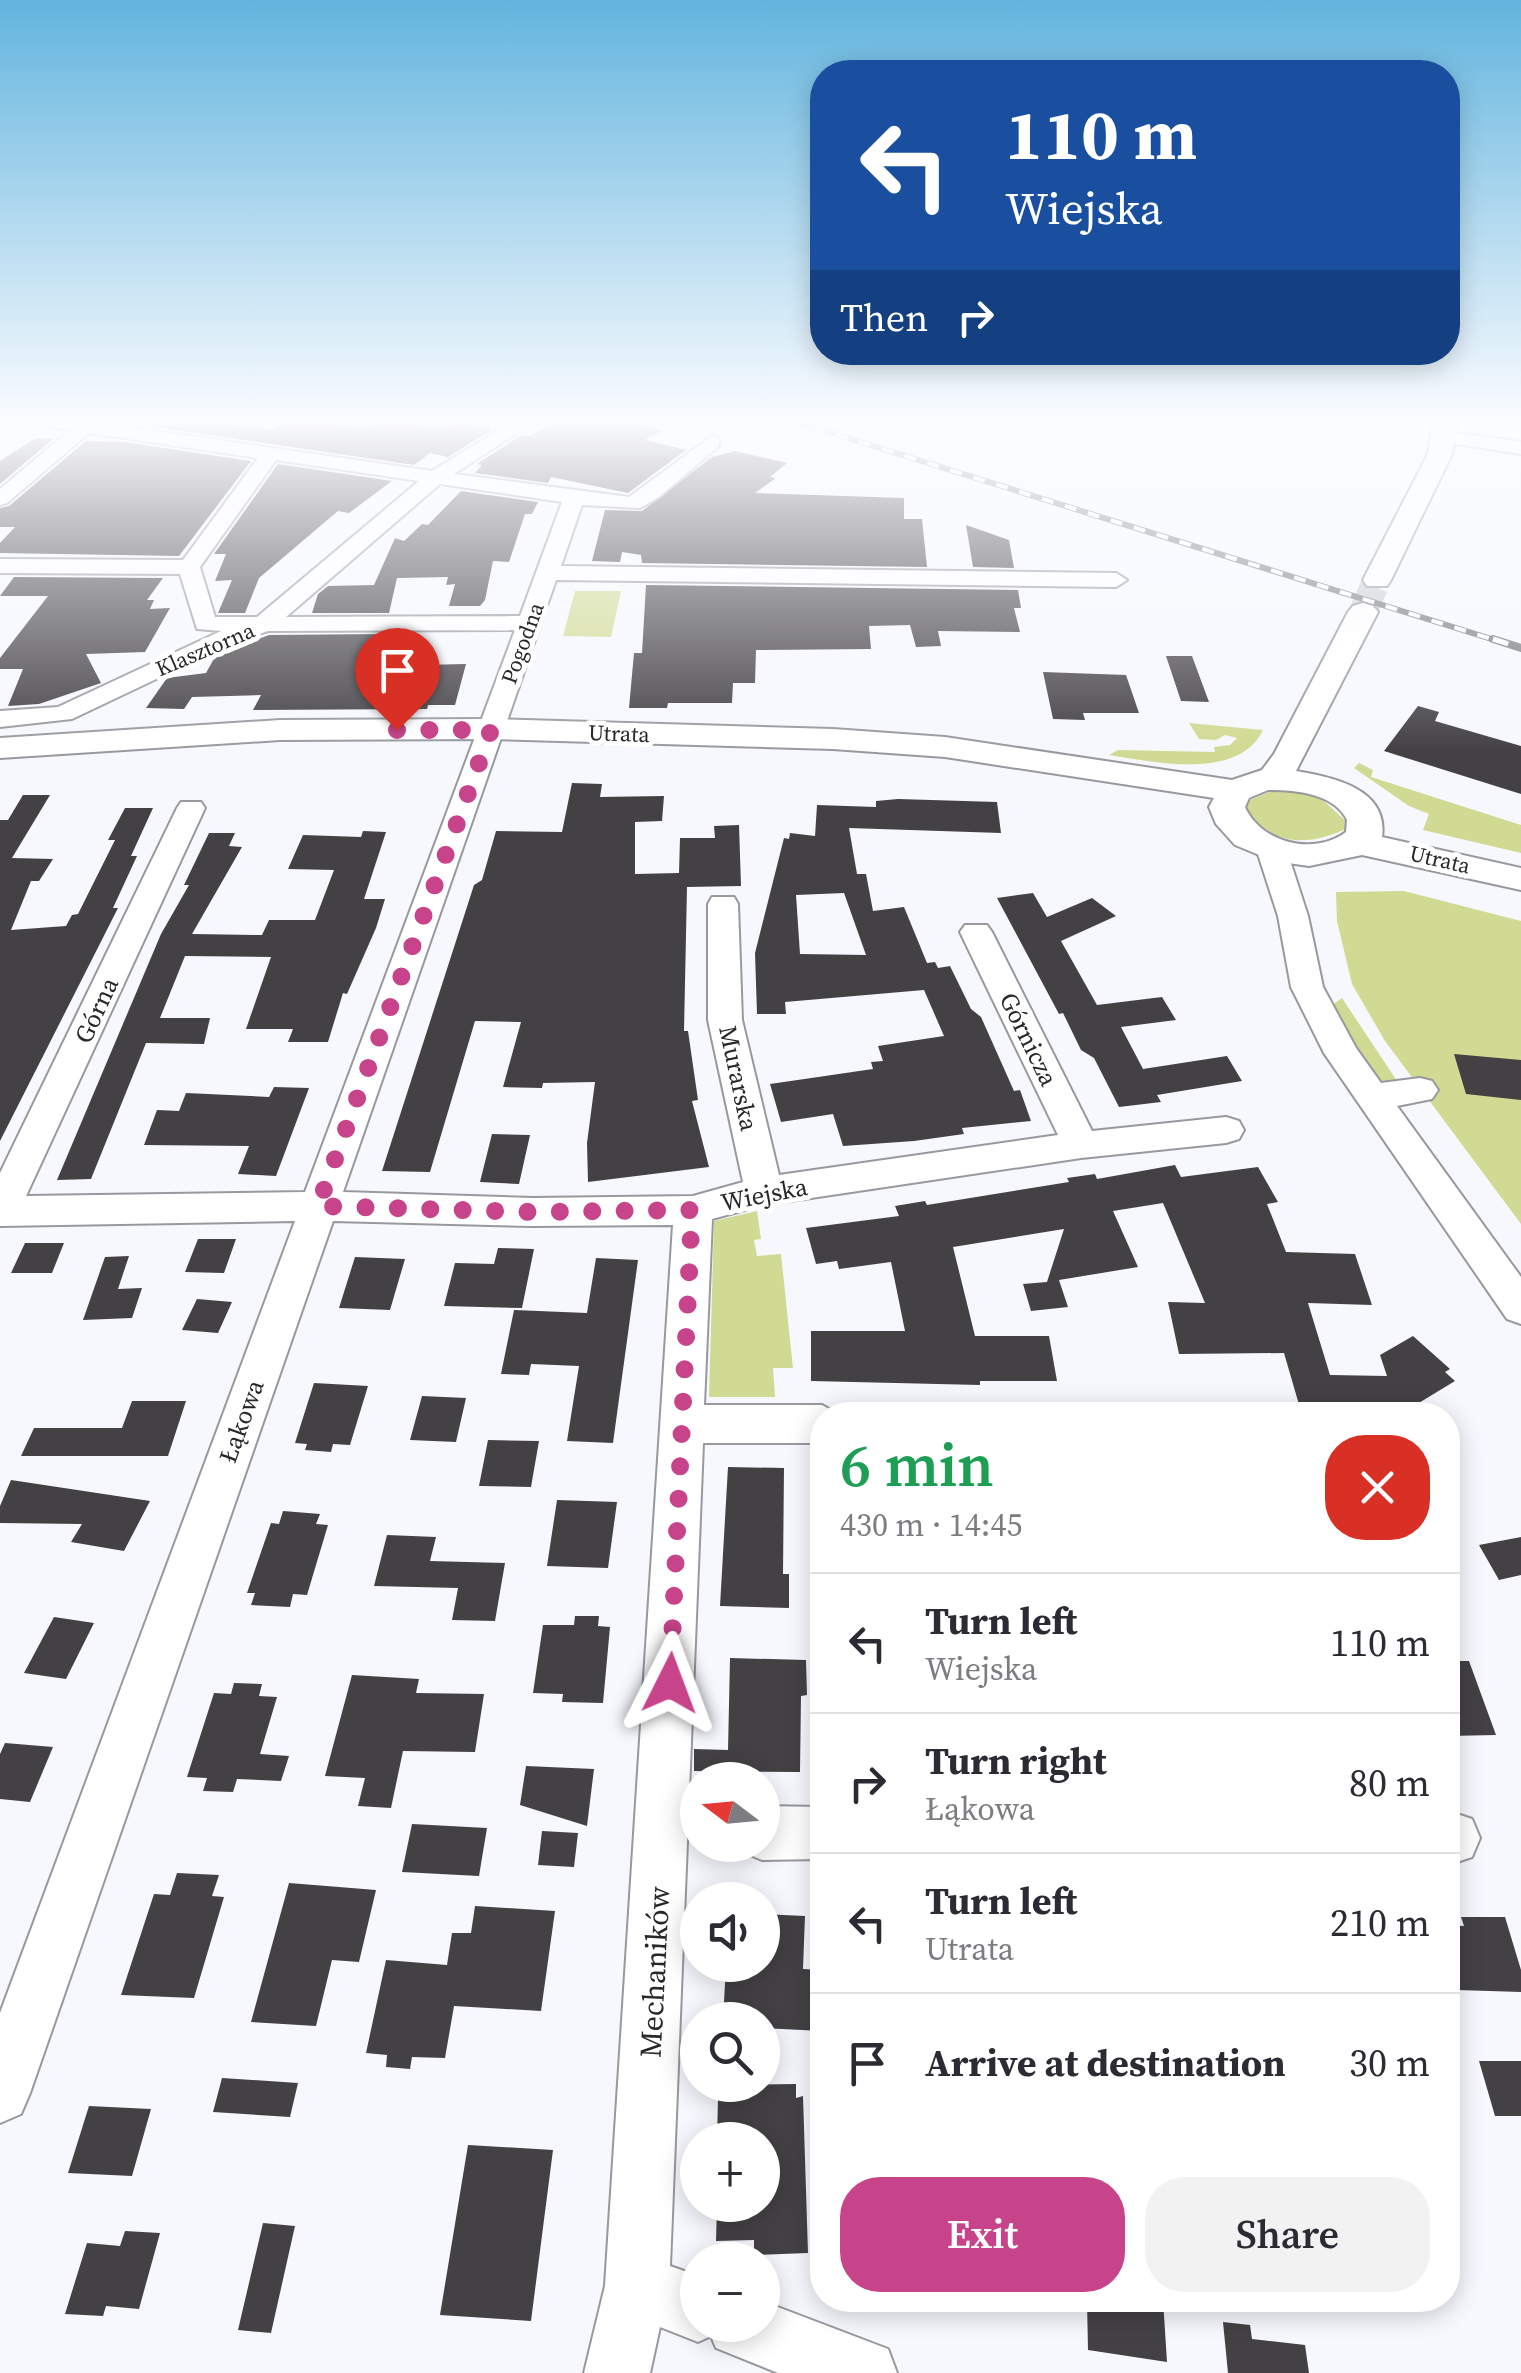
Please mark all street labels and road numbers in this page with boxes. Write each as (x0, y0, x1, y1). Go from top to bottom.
street label: Pogodna (493, 597, 551, 688)
street label: Klasztorna (151, 614, 260, 683)
street label: Utrata (588, 717, 651, 749)
street label: Utrata (1407, 837, 1474, 881)
street label: Górna (66, 971, 126, 1049)
street label: Górnicza (992, 986, 1066, 1092)
street label: Murarska (711, 1022, 767, 1134)
street label: Wiejska (718, 1169, 811, 1219)
street label: Łąkowa (210, 1375, 272, 1467)
street label: Mechaników (630, 1885, 679, 2059)

